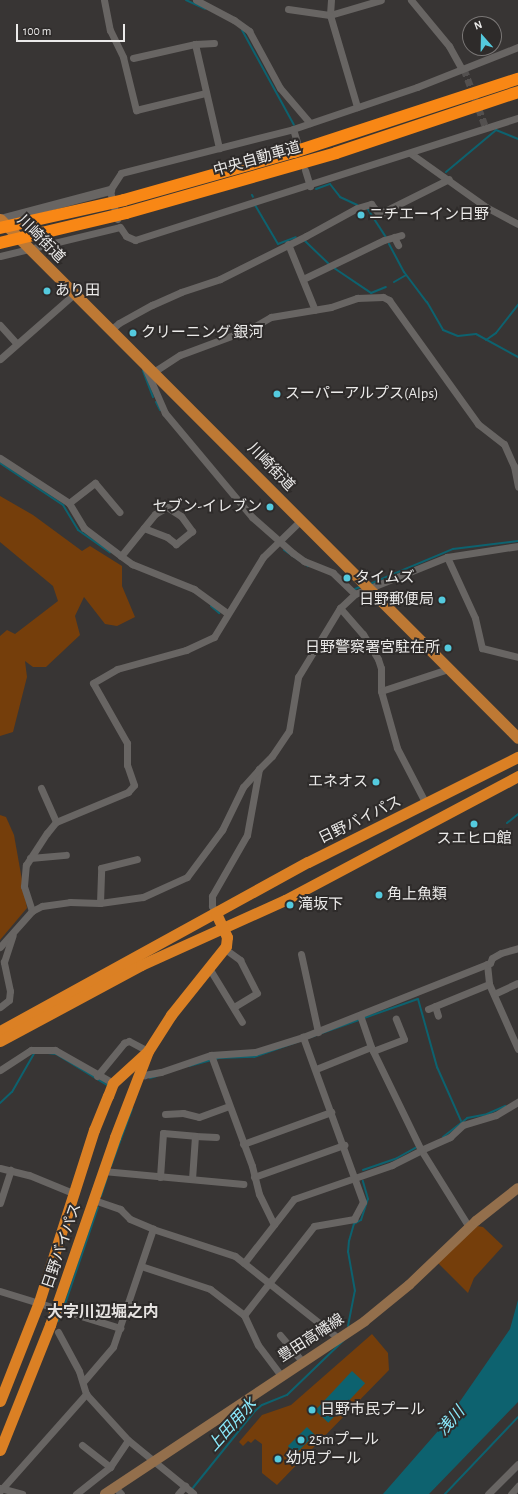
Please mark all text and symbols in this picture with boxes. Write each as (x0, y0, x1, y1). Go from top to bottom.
scale bar (18, 16, 127, 42)
north arrow (462, 16, 502, 56)
text: N (473, 19, 484, 32)
text: 100 m (23, 25, 51, 37)
street label: 中央自動車道 (211, 138, 303, 180)
place label: ニチエーイン日野 (369, 206, 489, 224)
marker: ニチエーイン日野 (356, 210, 366, 220)
street label: 川崎街道 (13, 211, 69, 267)
place label: あり田 (55, 282, 100, 300)
marker: あり田 (42, 286, 52, 296)
place label: クリーニング 銀河 (141, 324, 263, 342)
marker: クリーニング 銀河 (128, 328, 138, 338)
place label: スーパーアルプス(Alps) (285, 385, 439, 403)
marker: スーパーアルプス(Alps) (272, 389, 282, 399)
street label: 川崎街道 (244, 439, 298, 495)
place label: セブン-イレブン (152, 498, 262, 516)
marker: セブン-イレブン (265, 502, 275, 512)
place label: タイムズ (355, 569, 415, 587)
marker: タイムズ (342, 573, 352, 583)
place label: 日野郵便局 (359, 591, 434, 609)
marker: 日野郵便局 (437, 595, 447, 605)
place label: 日野警察署宮駐在所 (305, 639, 440, 657)
marker: 日野警察署宮駐在所 (443, 643, 453, 653)
place label: エネオス (308, 773, 368, 791)
marker: エネオス (371, 777, 381, 787)
street label: 日野バイパス (316, 792, 404, 848)
marker: スエヒロ館 (469, 819, 479, 829)
place label: スエヒロ館 (437, 830, 511, 848)
place label: 角上魚類 (387, 886, 447, 904)
marker: 角上魚類 (374, 890, 384, 900)
place label: 滝坂下 (298, 896, 343, 914)
marker: 滝坂下 (285, 900, 295, 910)
street label: 日野バイパス (39, 1201, 85, 1291)
district label: 大字川辺堀之内 (47, 1302, 159, 1322)
street label: 豊田高幡線 (275, 1310, 347, 1366)
water label: 上田用水 (203, 1395, 261, 1455)
place label: 日野市民プール (320, 1401, 425, 1419)
water label: 浅川 (433, 1403, 469, 1439)
marker: 日野市民プール (307, 1405, 317, 1415)
place label: 25mプール (309, 1431, 379, 1449)
marker: 25mプール (296, 1435, 306, 1445)
place label: 幼児プール (286, 1450, 361, 1468)
marker: 幼児プール (273, 1454, 283, 1464)

